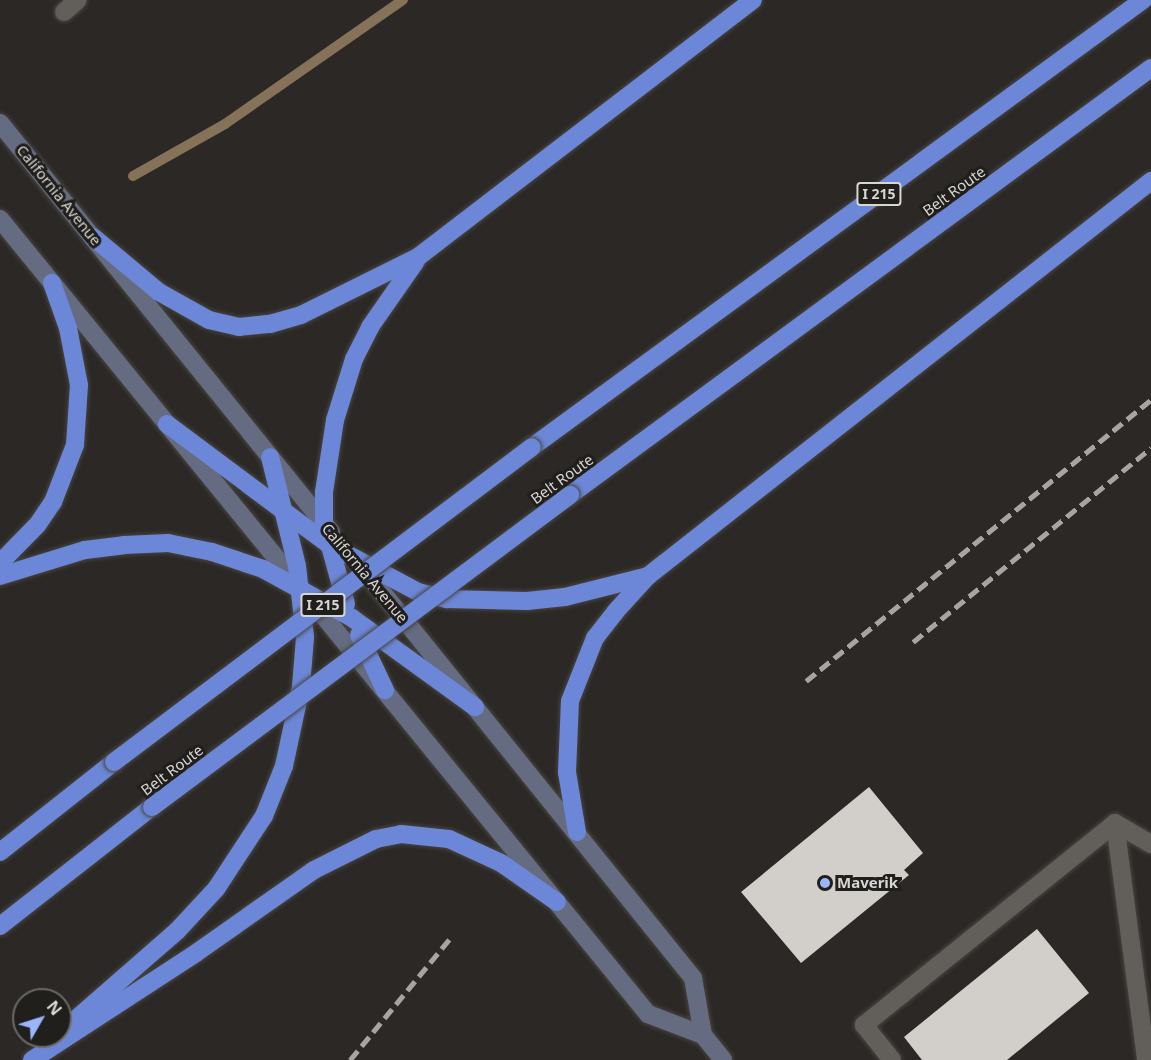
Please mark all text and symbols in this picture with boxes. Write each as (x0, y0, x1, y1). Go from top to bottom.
street label: California Avenue (13, 141, 105, 249)
street label: Belt Route (919, 162, 989, 220)
road number: I 215 (855, 183, 903, 205)
street label: Belt Route (527, 450, 597, 508)
street label: California Avenue (318, 520, 412, 626)
road number: I 215 (299, 594, 347, 616)
street label: Belt Route (137, 741, 207, 799)
place label: Maverik (837, 874, 898, 892)
marker: Maverik (818, 876, 832, 890)
north arrow (12, 988, 72, 1048)
text: N (42, 996, 67, 1020)

